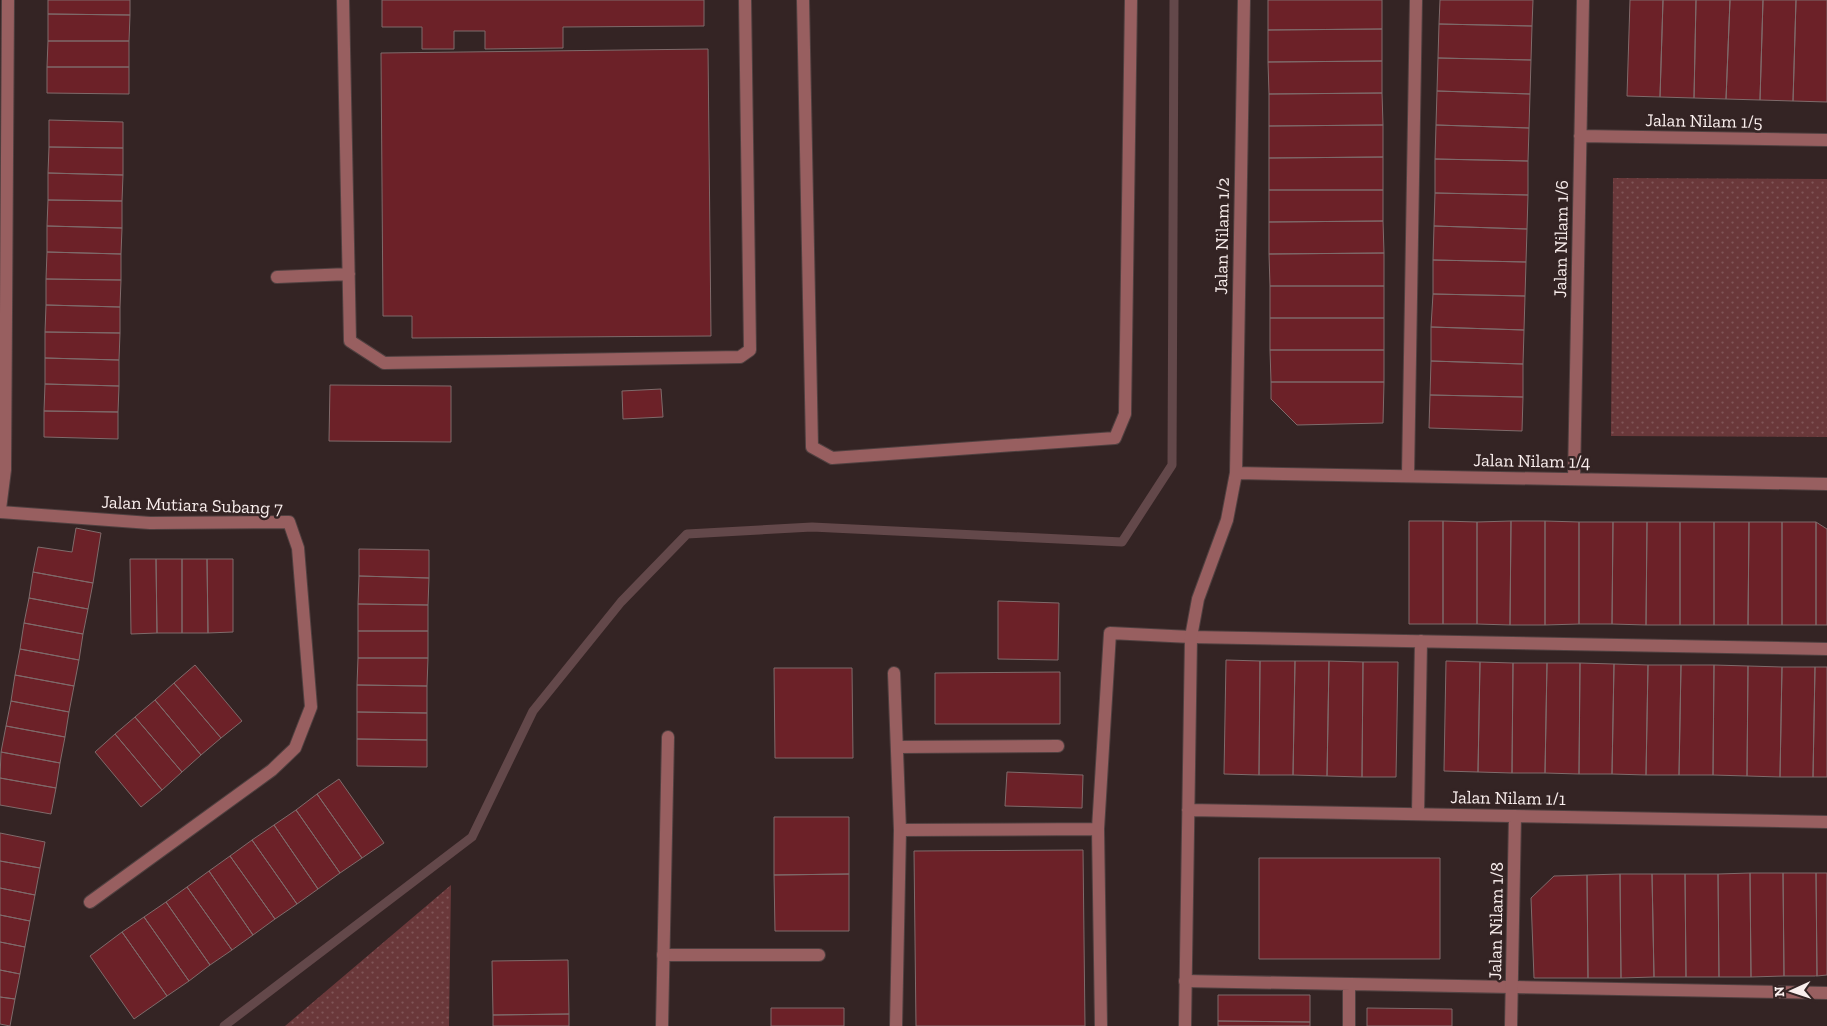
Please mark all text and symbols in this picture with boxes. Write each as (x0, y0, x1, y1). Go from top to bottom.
street label: Jalan Nilam 1/5 (1645, 109, 1763, 133)
street label: Jalan Nilam 1/2 (1210, 177, 1234, 295)
street label: Jalan Nilam 1/6 (1549, 180, 1573, 298)
street label: Jalan Nilam 1/4 (1473, 449, 1591, 473)
street label: Jalan Mutiara Subang 7 (101, 491, 284, 519)
street label: Jalan Nilam 1/1 (1450, 786, 1566, 810)
street label: Jalan Nilam 1/8 (1484, 862, 1508, 980)
north arrow (1767, 966, 1817, 1016)
text: N (1771, 986, 1788, 997)

